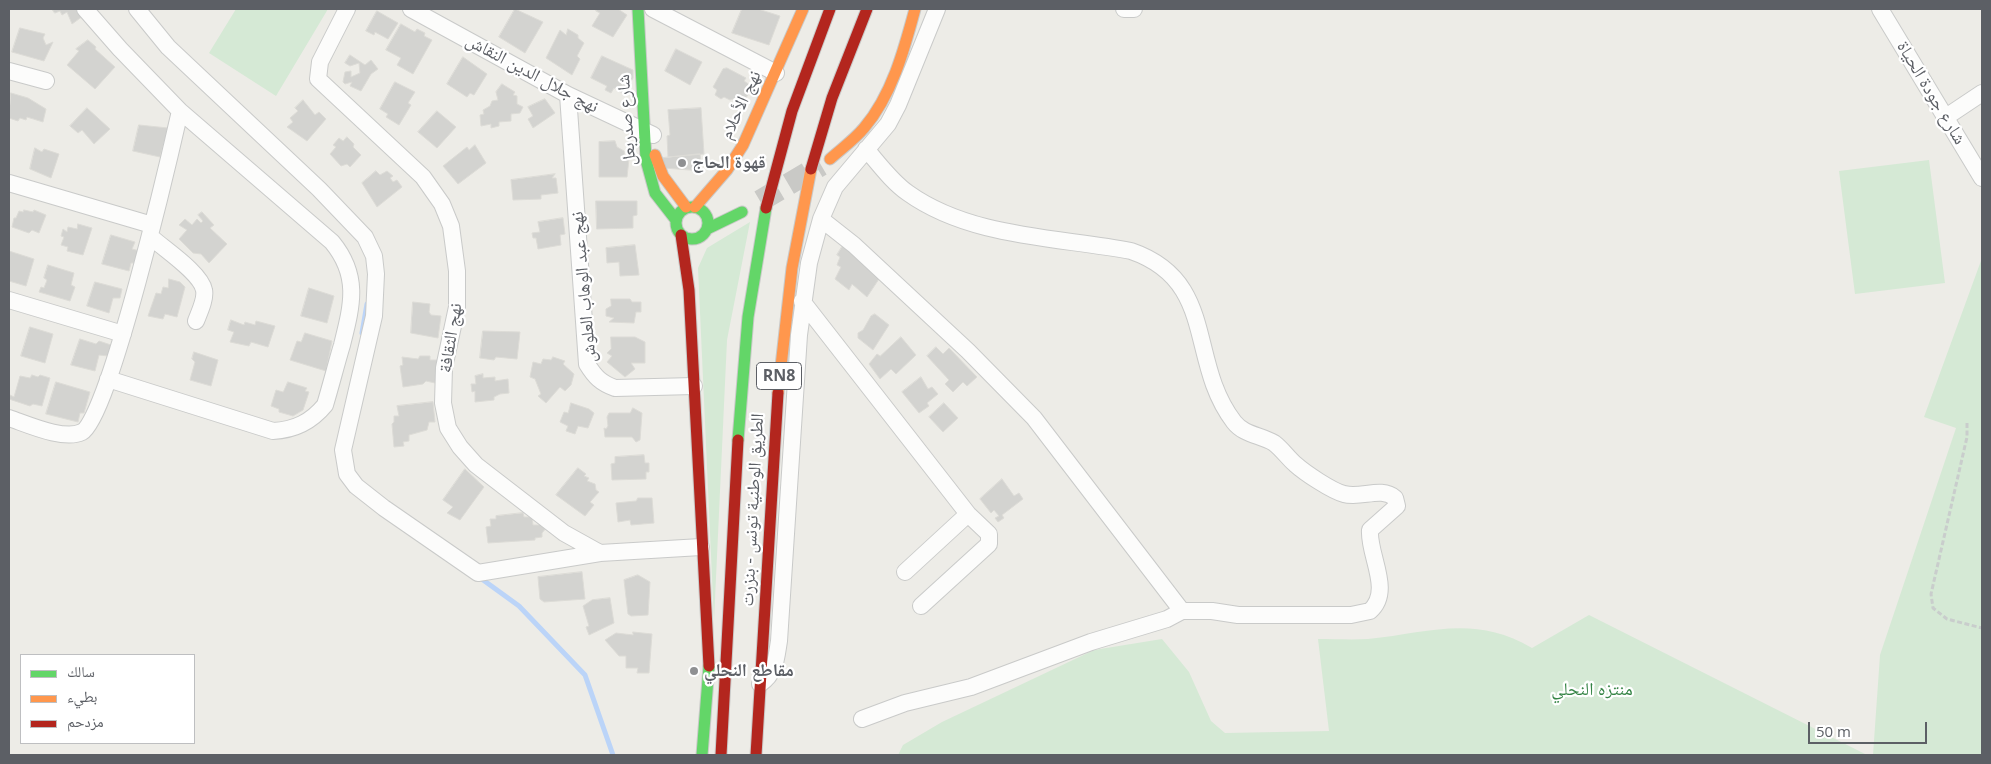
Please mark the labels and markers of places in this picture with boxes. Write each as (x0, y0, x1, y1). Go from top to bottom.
place label: قهوة الحاج (692, 152, 766, 174)
marker: قهوة الحاج (676, 157, 688, 169)
place label: مقاطع النحلي (704, 660, 794, 682)
marker: مقاطع النحلي (688, 665, 700, 677)

